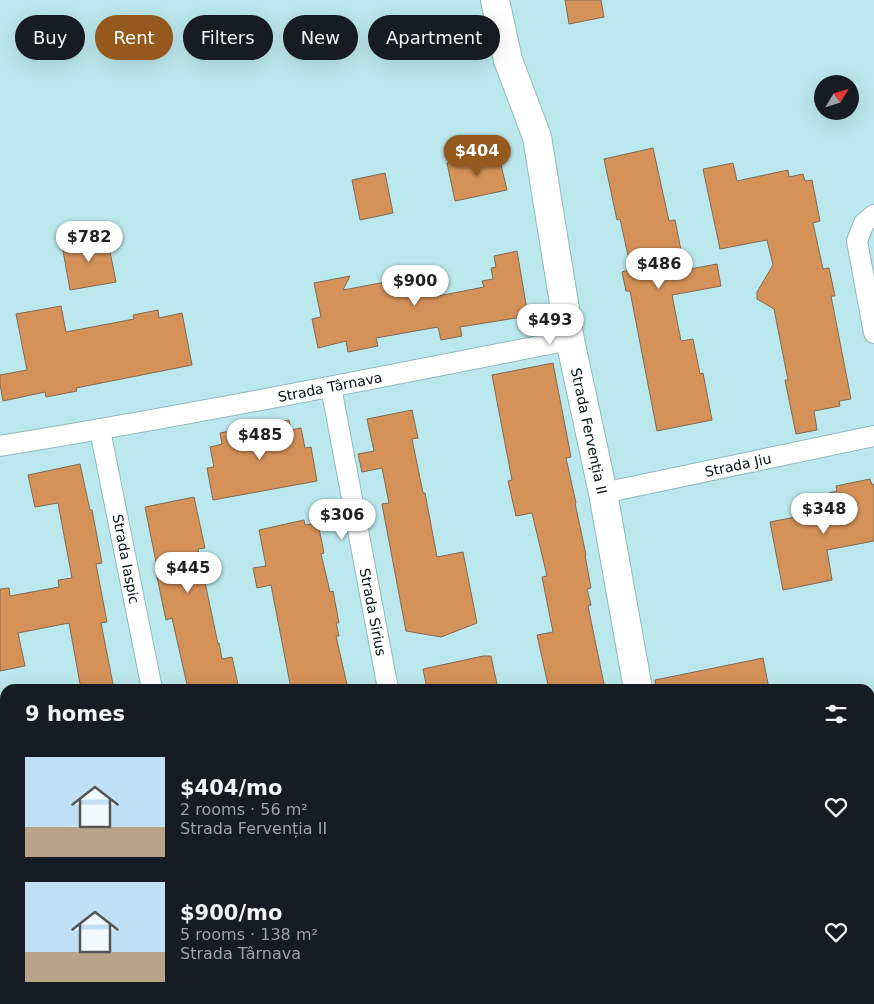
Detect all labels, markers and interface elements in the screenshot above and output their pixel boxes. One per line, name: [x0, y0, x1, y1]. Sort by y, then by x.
chip: Buy: [15, 15, 85, 60]
chip: Rent: [95, 15, 173, 60]
chip: Filters: [183, 15, 273, 60]
chip: New: [283, 15, 358, 60]
chip: Apartment: [368, 15, 500, 60]
north arrow: [814, 75, 859, 120]
map controls: [814, 75, 859, 120]
pin: $404: [447, 134, 507, 177]
text: $404: [455, 141, 499, 160]
pin: $782: [59, 220, 119, 263]
text: $782: [67, 227, 111, 246]
pin: $486: [629, 248, 689, 290]
text: $486: [637, 254, 681, 273]
pin: $900: [385, 264, 445, 307]
text: $900: [393, 271, 437, 290]
pin: $493: [520, 304, 580, 346]
text: $493: [528, 310, 572, 329]
street label: Strada Fervenția II: [567, 366, 610, 496]
street label: Strada Târnava: [276, 369, 384, 405]
pin: $485: [230, 418, 290, 461]
text: $485: [238, 425, 282, 444]
street label: Strada Jiu: [703, 450, 773, 480]
pin: $348: [794, 492, 854, 535]
pin: $306: [312, 498, 372, 541]
text: $348: [802, 499, 846, 518]
text: $306: [320, 505, 364, 524]
street label: Strada Iaspic: [109, 513, 143, 605]
pin: $445: [158, 552, 218, 594]
text: $445: [166, 558, 210, 577]
street label: Strada Sirius: [357, 567, 389, 657]
icon: filters: [822, 700, 850, 728]
text: 9 homes: [25, 702, 125, 726]
text: $404/mo: [180, 776, 282, 800]
icon: home: [65, 777, 125, 837]
icon: heart: [822, 793, 850, 821]
text: 2 rooms · 56 m²: [180, 800, 308, 819]
text: Strada Fervenția II: [180, 819, 327, 838]
text: $900/mo: [180, 901, 282, 925]
icon: home: [65, 902, 125, 962]
icon: heart: [822, 918, 850, 946]
text: 5 rooms · 138 m²: [180, 925, 318, 944]
text: Strada Târnava: [180, 944, 301, 963]

